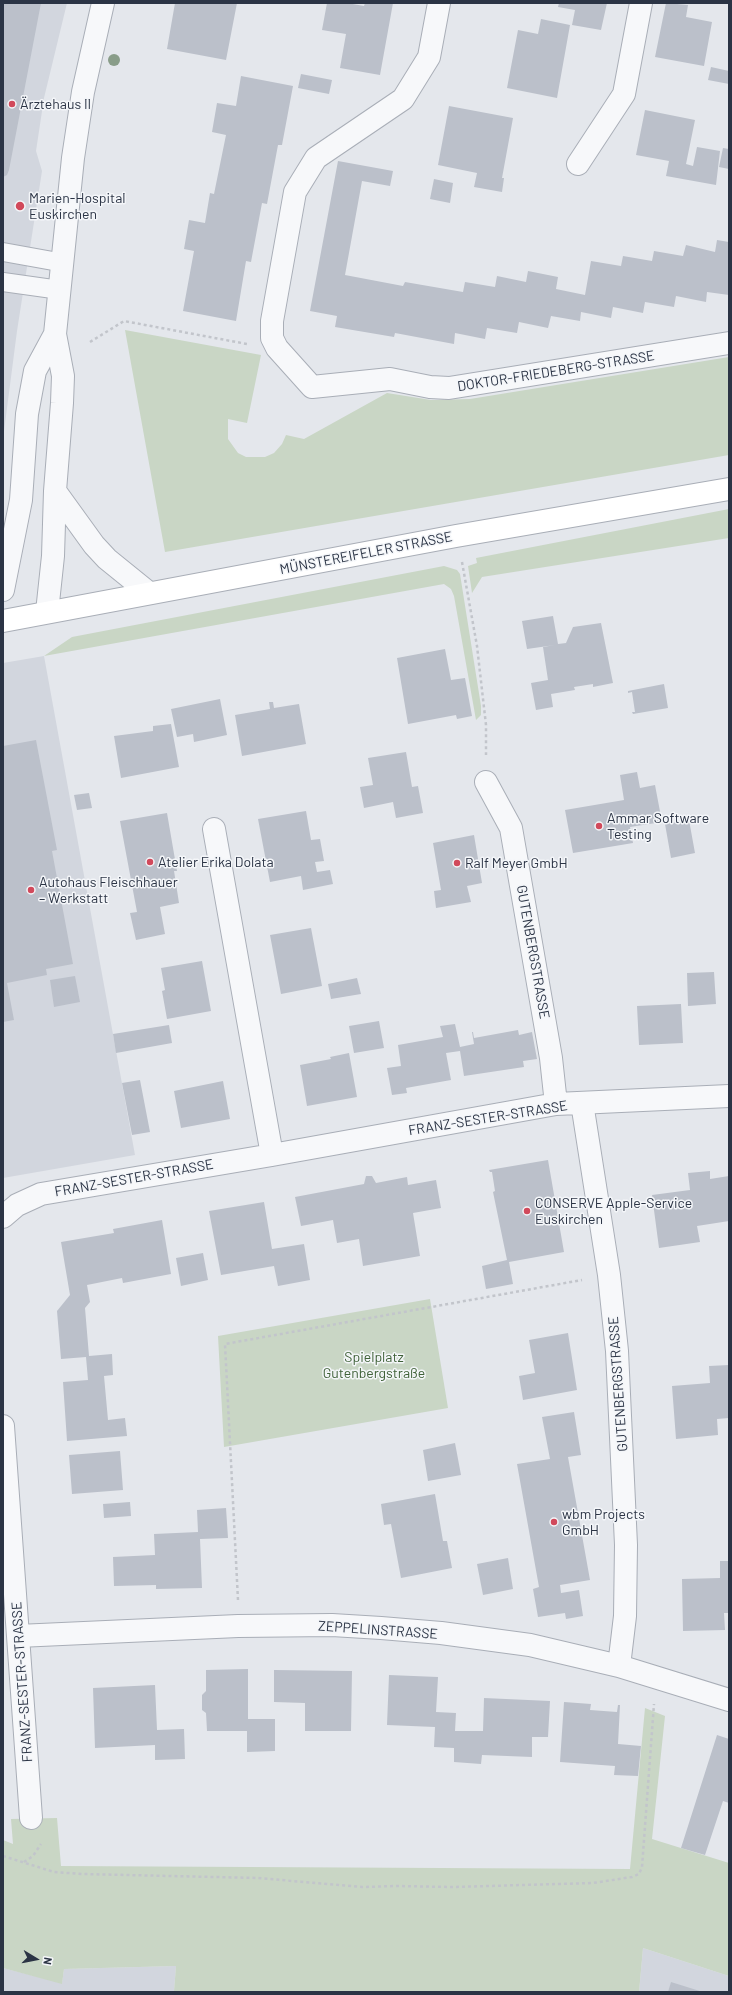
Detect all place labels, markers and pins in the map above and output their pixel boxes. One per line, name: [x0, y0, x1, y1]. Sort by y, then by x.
place label: Ärztehaus II: [20, 96, 91, 112]
marker: Ärztehaus II: [7, 99, 17, 109]
place label: Marien-Hospital Euskirchen: [29, 190, 126, 222]
marker: Marien-Hospital Euskirchen: [14, 200, 26, 212]
place label: Ammar Software Testing: [607, 810, 709, 842]
marker: Ammar Software Testing: [594, 821, 604, 831]
place label: Atelier Erika Dolata: [158, 854, 274, 870]
place label: Ralf Meyer GmbH: [465, 855, 568, 871]
marker: Atelier Erika Dolata: [145, 857, 155, 867]
marker: Ralf Meyer GmbH: [452, 858, 462, 868]
place label: Autohaus Fleischhauer – Werkstatt: [39, 874, 178, 906]
marker: Autohaus Fleischhauer – Werkstatt: [26, 885, 36, 895]
place label: CONSERVE Apple-Service Euskirchen: [535, 1195, 692, 1228]
marker: CONSERVE Apple-Service Euskirchen: [522, 1206, 532, 1216]
place label: wbm Projects GmbH: [562, 1506, 645, 1538]
marker: wbm Projects GmbH: [549, 1517, 559, 1527]

